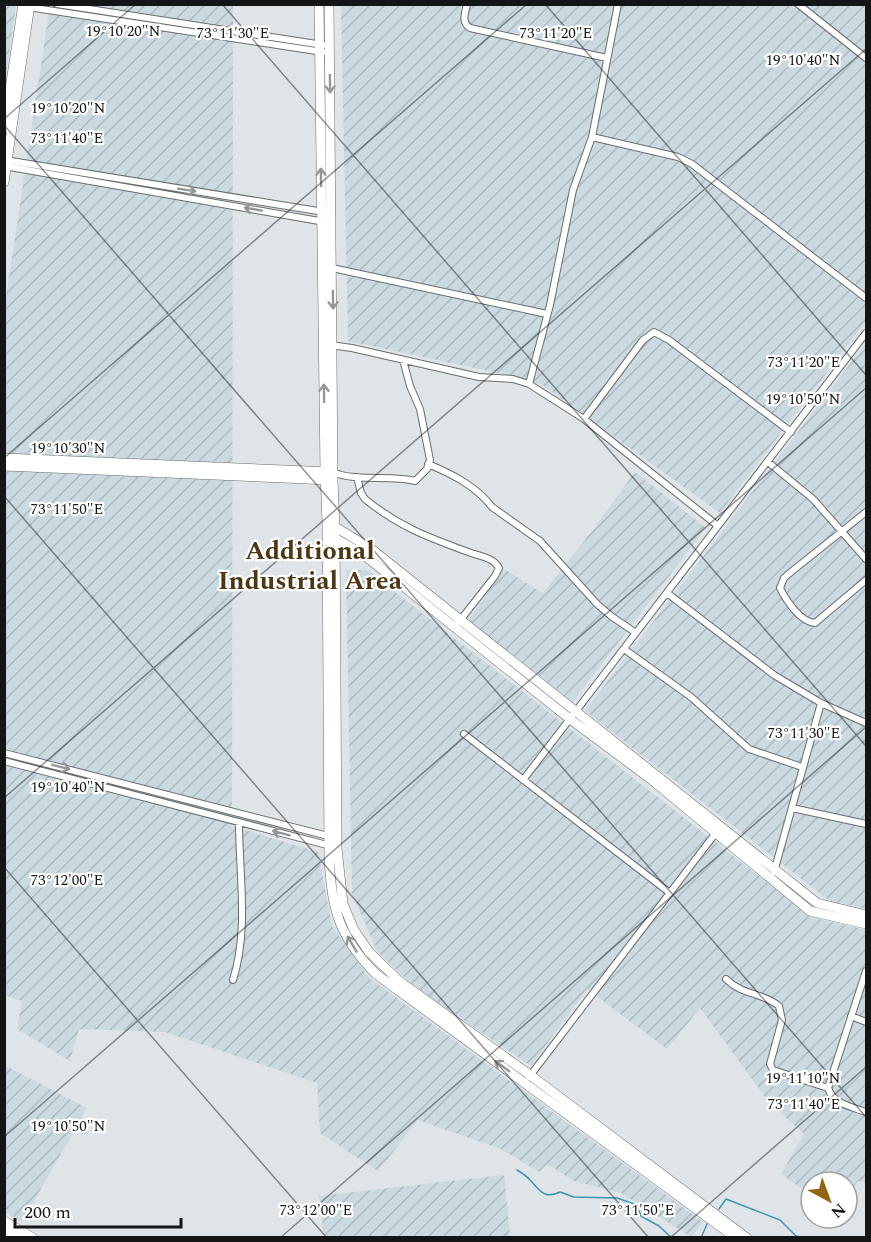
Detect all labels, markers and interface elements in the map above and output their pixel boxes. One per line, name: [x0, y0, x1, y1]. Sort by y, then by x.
text: 19°10'20"N: [86, 20, 161, 43]
text: 73°11'30"E: [197, 22, 269, 45]
text: 73°11'20"E: [520, 22, 592, 45]
text: 19°10'40"N: [766, 49, 841, 72]
one-way arrow: [324, 73, 336, 93]
text: 19°10'20"N: [31, 97, 106, 120]
text: 73°11'40"E: [31, 127, 103, 150]
one-way arrow: [315, 167, 326, 187]
one-way arrow: [176, 184, 196, 195]
one-way arrow: [244, 203, 264, 214]
one-way arrow: [327, 289, 338, 309]
text: 73°11'20"E: [768, 351, 840, 374]
one-way arrow: [318, 383, 329, 403]
text: 19°10'50"N: [766, 388, 841, 411]
text: 19°10'30"N: [31, 437, 106, 460]
text: 73°11'50"E: [31, 498, 103, 521]
district label: Additional Industrial Area: [218, 531, 403, 601]
text: 73°11'30"E: [768, 722, 840, 745]
one-way arrow: [51, 762, 70, 774]
text: 19°10'40"N: [31, 776, 106, 799]
one-way arrow: [272, 827, 291, 839]
text: 73°12'00"E: [31, 869, 103, 892]
one-way arrow: [345, 936, 357, 953]
one-way arrow: [495, 1060, 511, 1072]
text: 19°11'10"N: [766, 1067, 841, 1090]
text: 73°11'40"E: [768, 1093, 840, 1116]
text: 19°10'50"N: [31, 1115, 106, 1138]
north arrow: [799, 1170, 859, 1230]
scale bar: [15, 1191, 182, 1229]
text: N: [825, 1197, 851, 1224]
text: 200 m: [24, 1199, 71, 1226]
text: 73°12'00"E: [280, 1199, 352, 1222]
text: 73°11'50"E: [602, 1199, 674, 1222]

